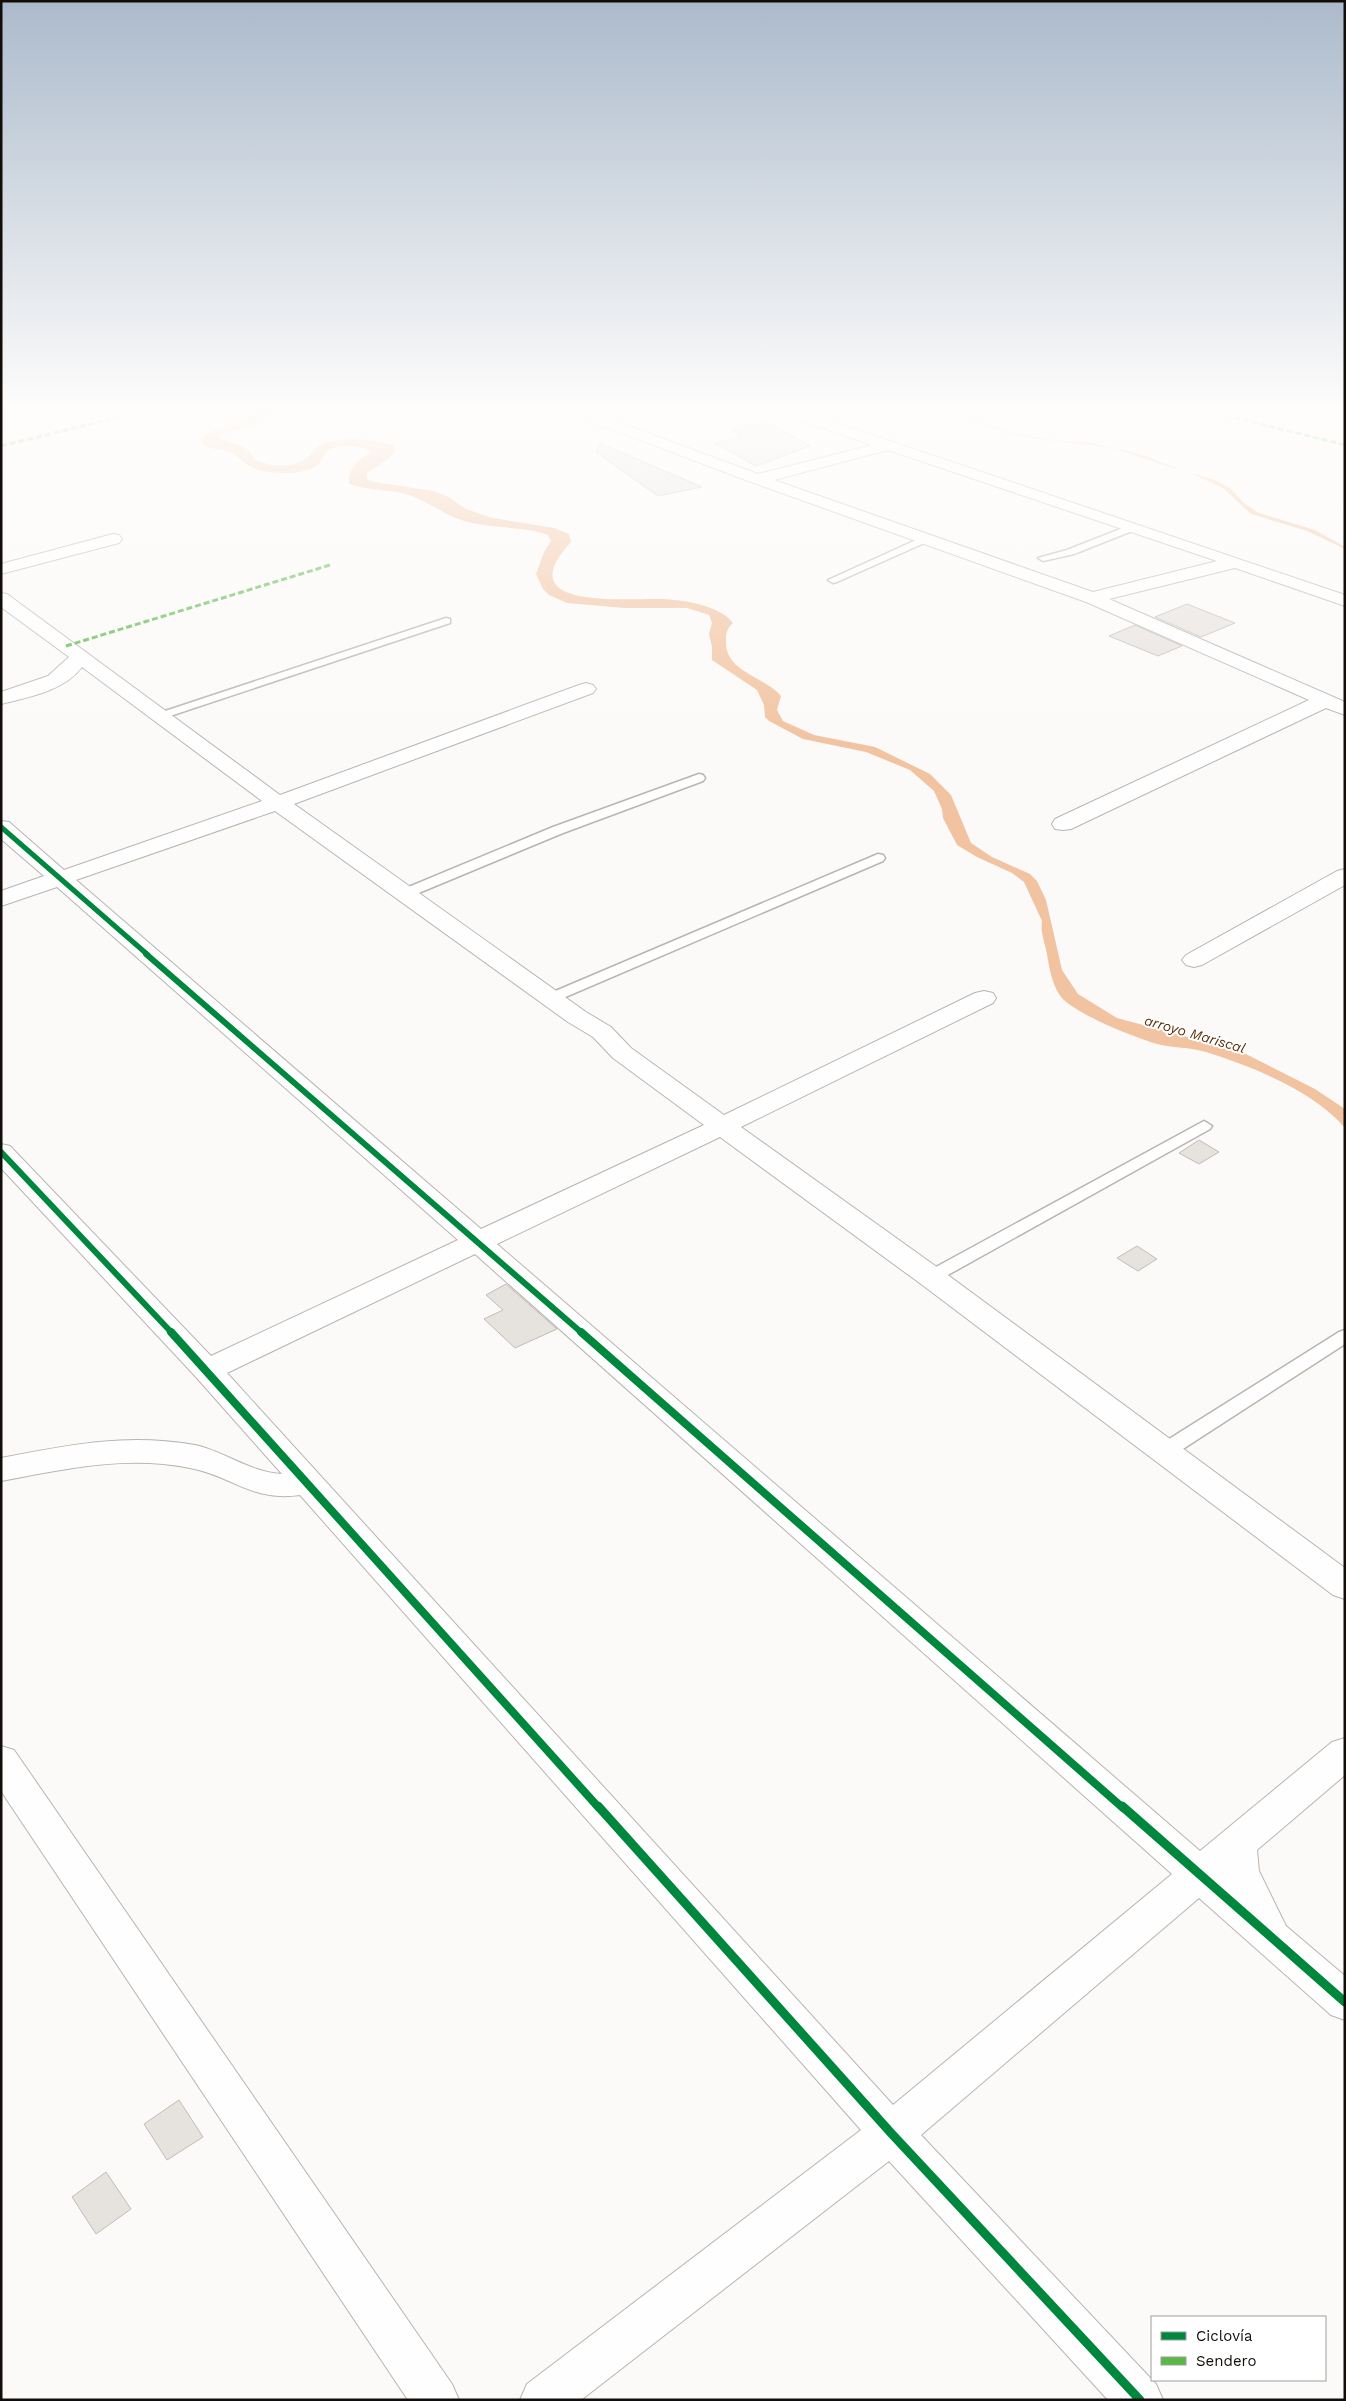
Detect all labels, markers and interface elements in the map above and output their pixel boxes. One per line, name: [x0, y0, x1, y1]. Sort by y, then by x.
water label: arroyo Mariscal: [1143, 1012, 1247, 1056]
legend: [1151, 2316, 1326, 2381]
text: Ciclovía: [1196, 2327, 1253, 2345]
text: Sendero: [1196, 2352, 1257, 2370]

